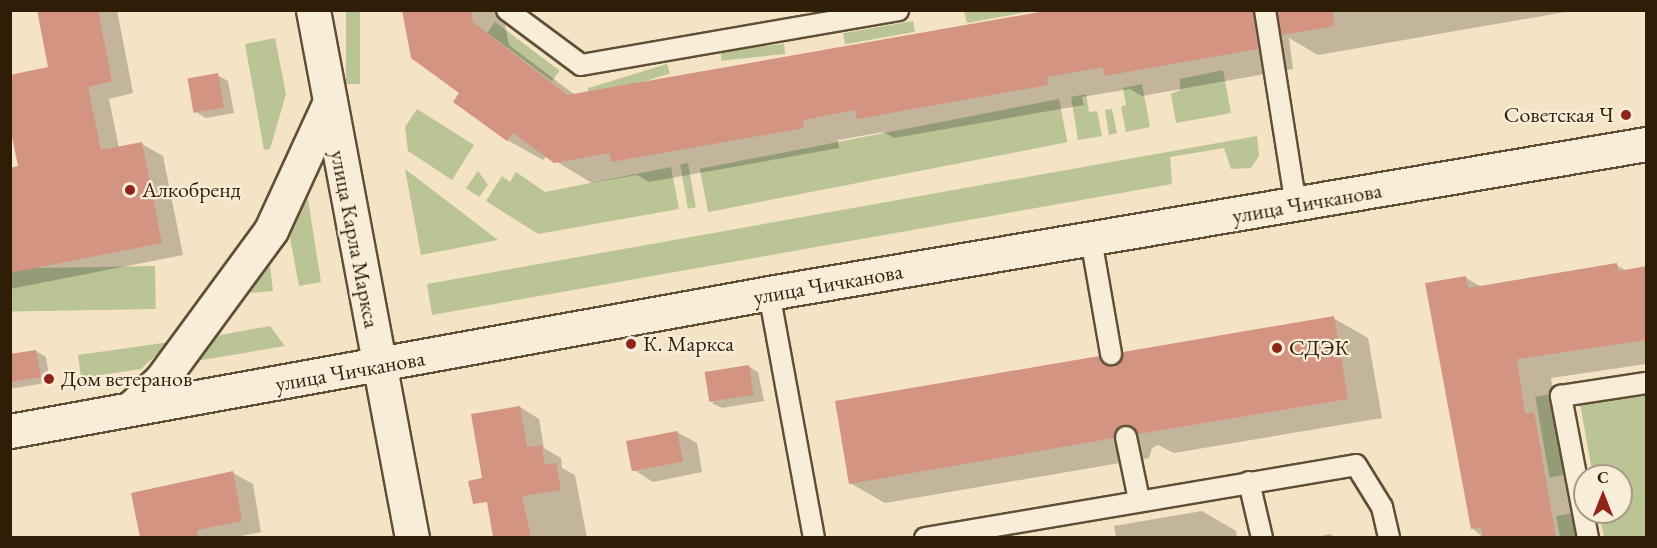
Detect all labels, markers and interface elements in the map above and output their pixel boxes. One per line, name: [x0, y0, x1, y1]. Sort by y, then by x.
place label: Советская Ч: [1504, 102, 1614, 128]
marker: Советская Ч: [1619, 108, 1633, 122]
street label: улица Карла Маркса: [325, 148, 385, 330]
place label: Алкобренд: [142, 177, 241, 203]
street label: улица Чичканова: [1230, 177, 1384, 229]
marker: Алкобренд: [123, 183, 137, 197]
street label: улица Чичканова: [751, 258, 905, 310]
place label: К. Маркса: [643, 331, 734, 357]
place label: СДЭК: [1289, 335, 1349, 361]
marker: К. Маркса: [624, 337, 638, 351]
marker: СДЭК: [1270, 341, 1284, 355]
street label: улица Чичканова: [273, 345, 427, 397]
place label: Дом ветеранов: [61, 366, 192, 392]
marker: Дом ветеранов: [42, 372, 56, 386]
north arrow: [1573, 464, 1633, 524]
text: С: [1597, 467, 1609, 488]

